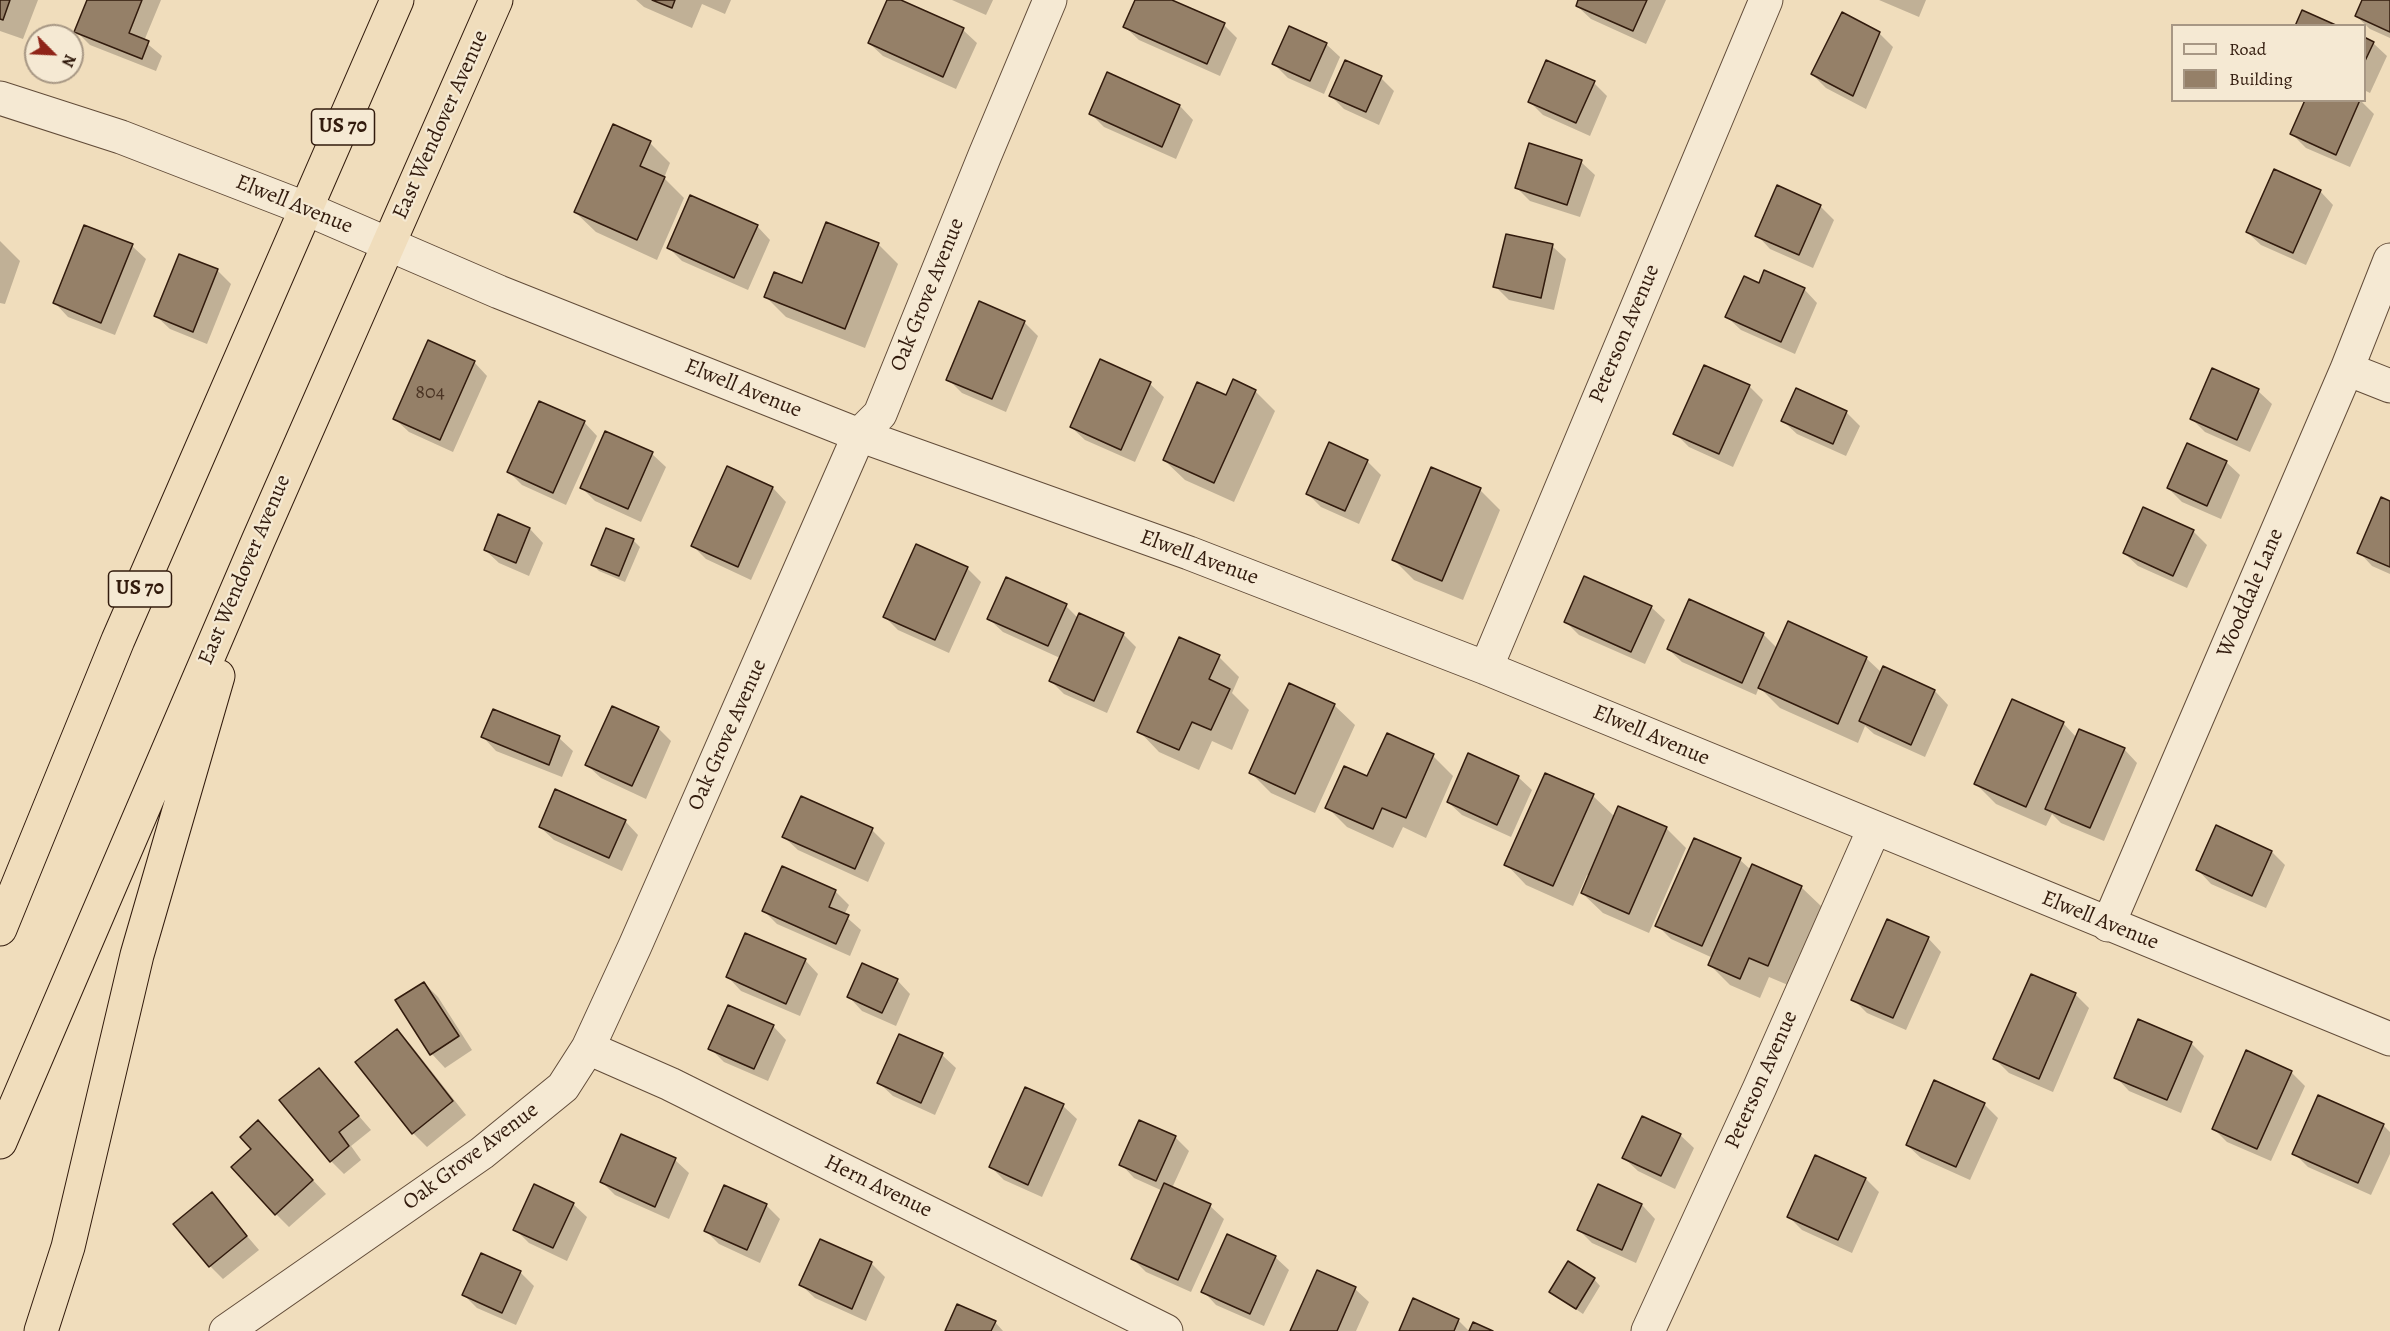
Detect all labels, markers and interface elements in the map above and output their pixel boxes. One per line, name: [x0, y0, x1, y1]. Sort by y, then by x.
north arrow: [24, 24, 84, 84]
legend: [2171, 24, 2366, 102]
street label: East Wendover Avenue: [387, 26, 495, 224]
text: Road: [2229, 37, 2266, 61]
text: N: [56, 51, 81, 70]
text: Building: [2229, 67, 2293, 91]
road number: US 70: [312, 109, 374, 145]
street label: Elwell Avenue: [232, 170, 356, 240]
street label: Oak Grove Avenue: [885, 215, 971, 375]
street label: Peterson Avenue: [1584, 261, 1666, 407]
street label: Elwell Avenue: [681, 354, 805, 424]
house number: 804: [415, 381, 445, 405]
street label: East Wendover Avenue: [193, 471, 297, 669]
street label: Elwell Avenue: [1136, 524, 1262, 592]
street label: Wooddale Lane: [2212, 525, 2290, 661]
road number: US 70: [108, 571, 172, 607]
street label: Oak Grove Avenue: [683, 655, 773, 815]
street label: Elwell Avenue: [1589, 700, 1713, 772]
street label: Elwell Avenue: [2038, 886, 2162, 956]
street label: Peterson Avenue: [1720, 1007, 1804, 1153]
street label: Oak Grove Avenue: [398, 1097, 544, 1217]
street label: Hern Avenue: [820, 1150, 936, 1224]

